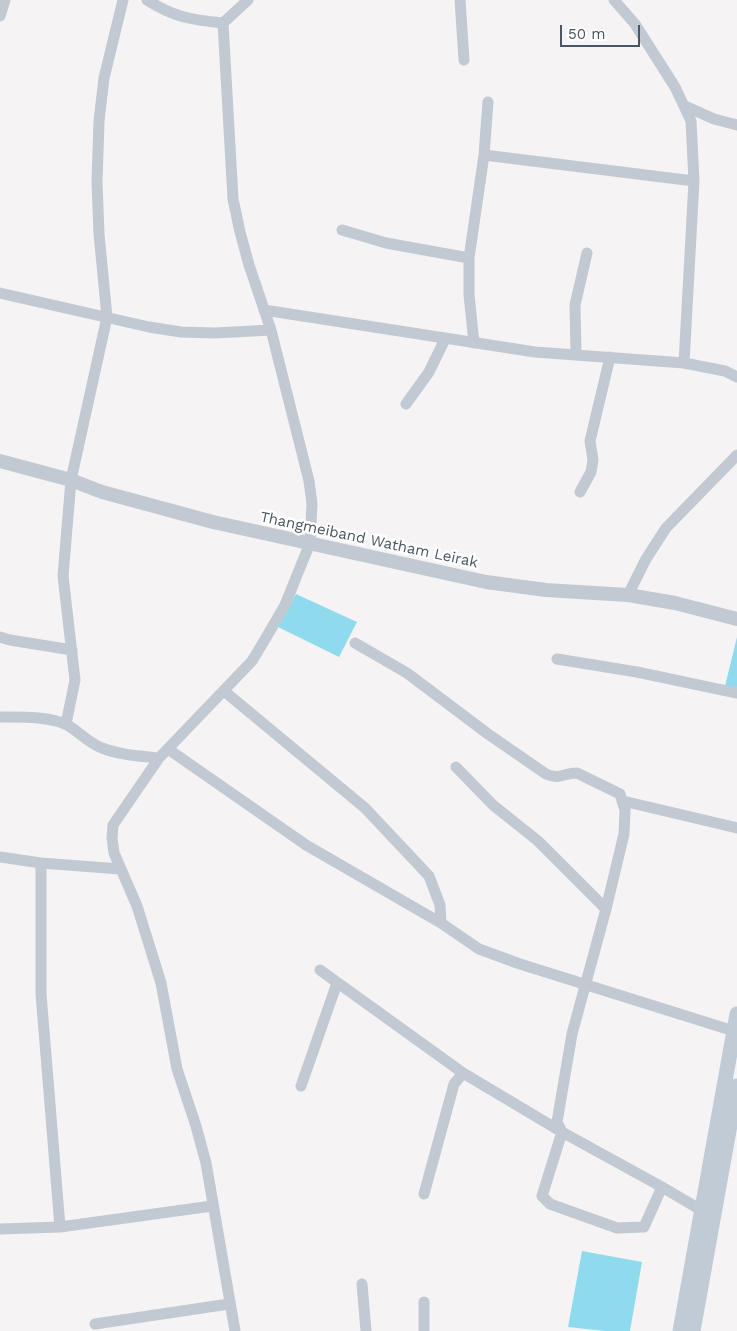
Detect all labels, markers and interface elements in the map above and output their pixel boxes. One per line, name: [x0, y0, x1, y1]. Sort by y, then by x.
scale bar: [562, 15, 642, 47]
text: 50 m: [568, 25, 605, 43]
street label: Thangmeiband Watham Leirak: [258, 508, 480, 572]

